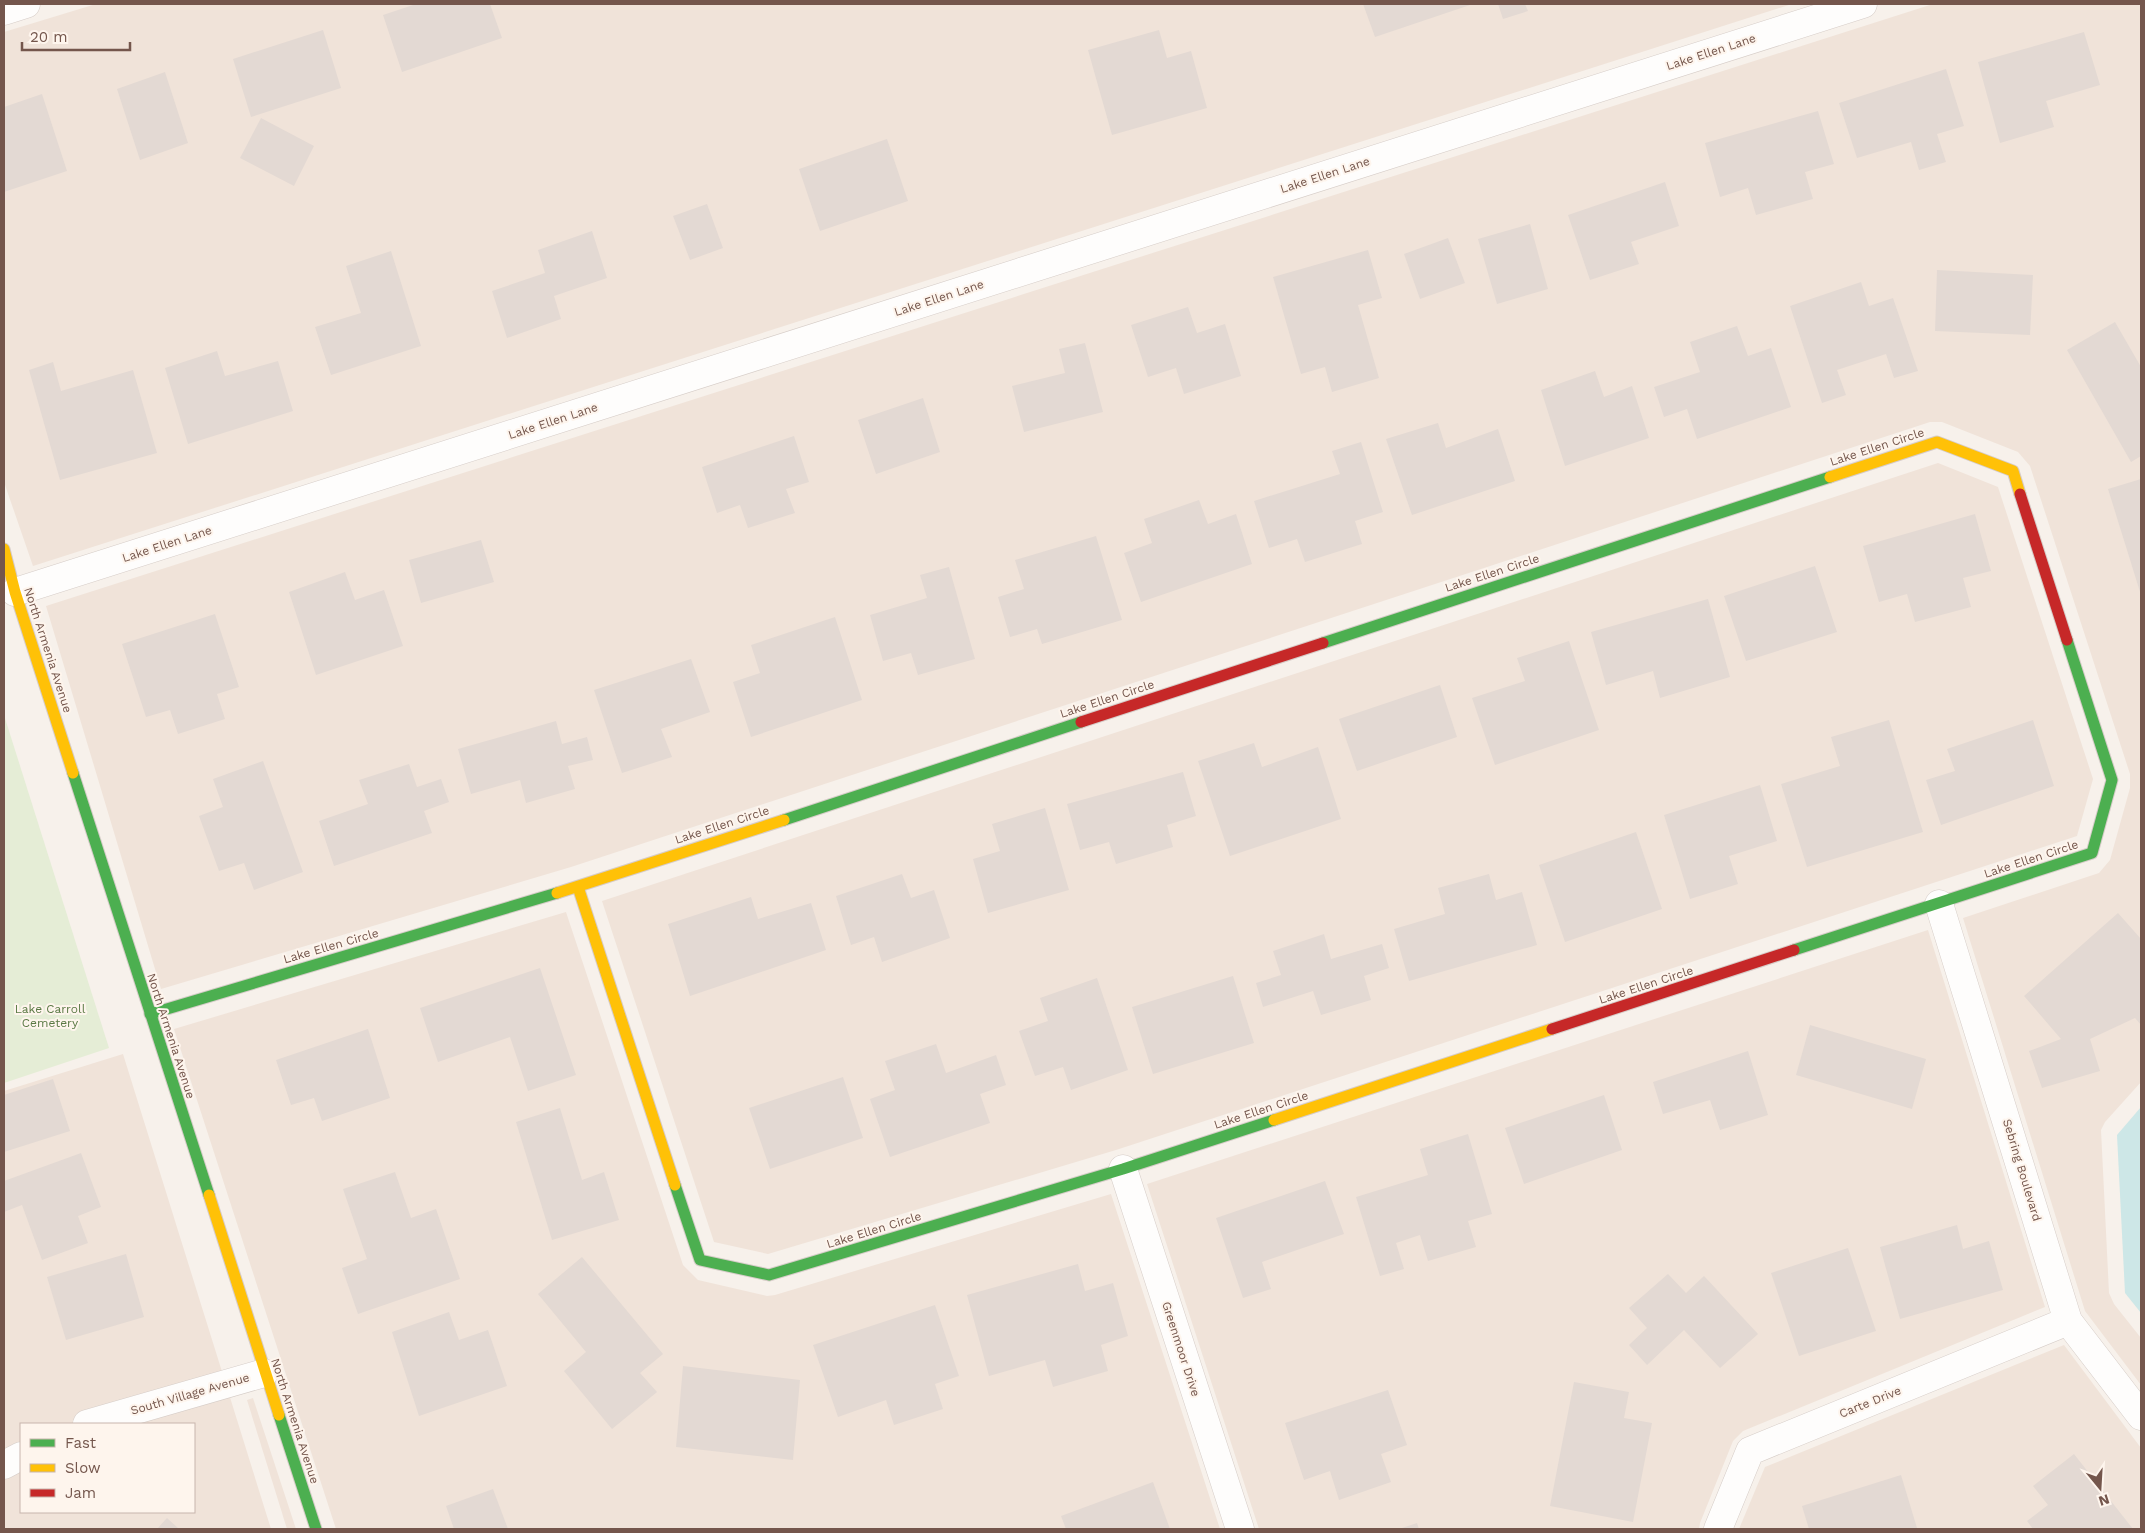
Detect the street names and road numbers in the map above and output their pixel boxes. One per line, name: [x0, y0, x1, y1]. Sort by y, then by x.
street label: Lake Ellen Lane: [1664, 31, 1758, 73]
street label: Lake Ellen Lane: [1278, 154, 1372, 196]
street label: Lake Ellen Lane: [892, 277, 986, 319]
street label: Lake Ellen Lane: [506, 400, 600, 442]
street label: Lake Ellen Circle: [1828, 425, 1926, 469]
street label: Lake Ellen Lane: [120, 523, 214, 565]
street label: Lake Ellen Circle: [1443, 551, 1541, 595]
street label: North Armenia Avenue: [21, 586, 75, 714]
street label: Lake Ellen Circle: [1058, 677, 1156, 721]
street label: Lake Ellen Circle: [673, 803, 771, 847]
street label: Lake Ellen Circle: [1982, 837, 2080, 881]
street label: Lake Ellen Circle: [282, 926, 380, 966]
street label: Lake Ellen Circle: [1597, 963, 1695, 1007]
street label: North Armenia Avenue: [144, 972, 198, 1100]
street label: Lake Ellen Circle: [1212, 1088, 1310, 1132]
street label: Sebring Boulevard: [2000, 1117, 2044, 1223]
street label: Lake Ellen Circle: [825, 1209, 923, 1251]
street label: Greenmoor Drive: [1159, 1300, 1203, 1398]
street label: North Armenia Avenue: [268, 1357, 322, 1485]
street label: South Village Avenue: [129, 1370, 251, 1418]
street label: Carte Drive: [1837, 1383, 1903, 1421]

